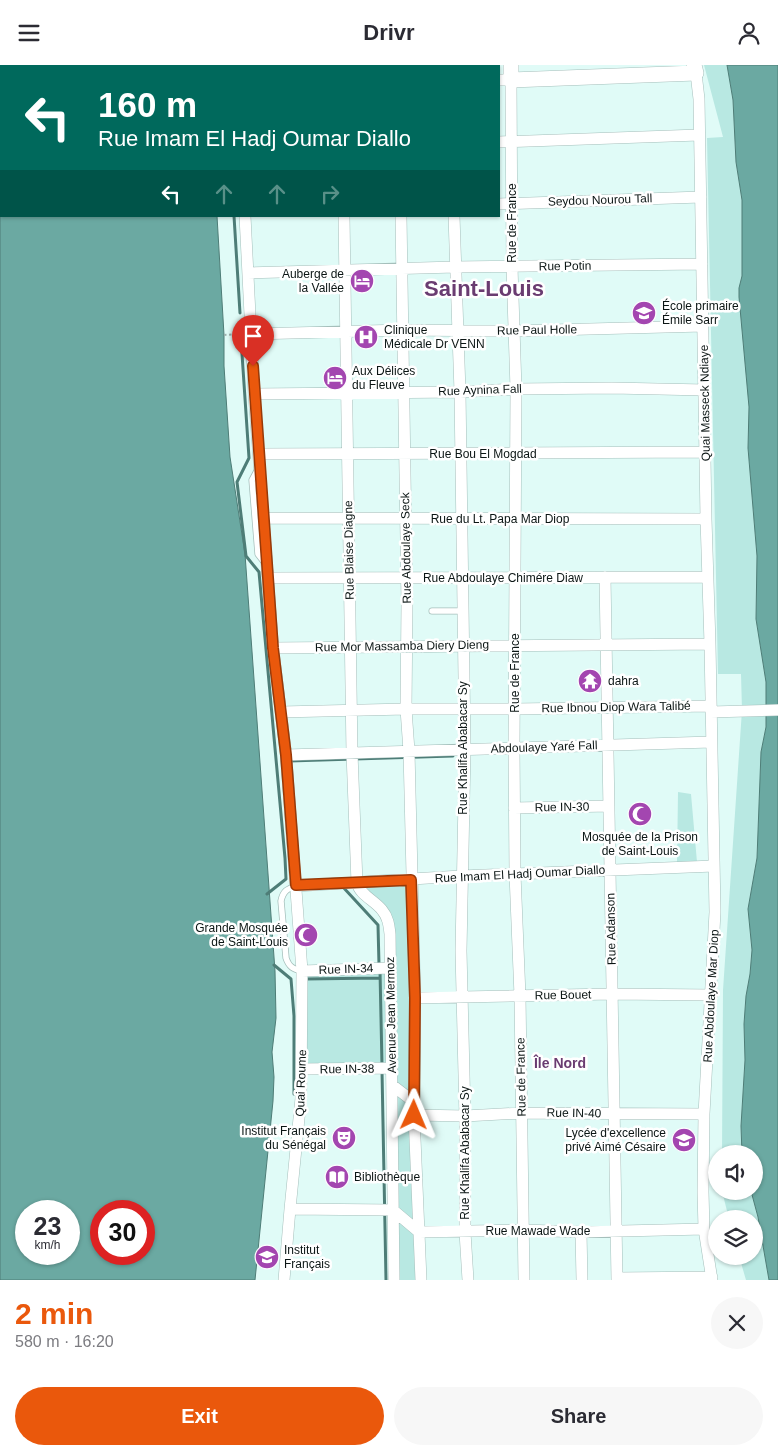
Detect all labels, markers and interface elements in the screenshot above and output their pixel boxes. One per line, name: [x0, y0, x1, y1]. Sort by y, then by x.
icon: menu: [15, 19, 43, 47]
icon: person: [735, 19, 763, 47]
text: Drivr: [363, 20, 415, 45]
icon: left: [15, 85, 80, 150]
text: 160 m: [98, 85, 197, 124]
text: Rue Imam El Hadj Oumar Diallo: [98, 126, 411, 151]
icon: left: [157, 180, 185, 208]
icon: ahead: [210, 180, 238, 208]
icon: ahead: [263, 180, 291, 208]
icon: right: [316, 180, 344, 208]
street label: Rue de France: [505, 183, 519, 263]
street label: Seydou Nourou Tall: [548, 191, 652, 209]
street label: Rue Potin: [539, 259, 591, 273]
place label: Auberge de la Vallée: [282, 267, 344, 295]
hotel icon: Auberge de la Vallée: [349, 268, 375, 294]
district label: Saint-Louis: [424, 276, 544, 301]
place label: École primaire Émile Sarr: [662, 298, 739, 327]
school or university icon: École primaire Émile Sarr: [631, 300, 657, 326]
pin: [232, 315, 274, 366]
icon: arrive: [239, 322, 267, 350]
street label: Rue Paul Holle: [497, 322, 577, 338]
place label: Clinique Médicale Dr VENN: [384, 323, 485, 351]
hospital icon: Clinique Médicale Dr VENN: [353, 324, 379, 350]
street label: Quai Masseck Ndiaye: [697, 344, 713, 461]
place label: Aux Délices du Fleuve: [352, 364, 415, 392]
hotel icon: Aux Délices du Fleuve: [322, 365, 348, 391]
street label: Rue Aynina Fall: [438, 382, 522, 398]
street label: Rue Bou El Mogdad: [429, 447, 537, 461]
street label: Rue Abdoulaye Seck: [398, 491, 414, 604]
street label: Rue Blaise Diagne: [341, 500, 357, 600]
street label: Rue du Lt. Papa Mar Diop: [431, 512, 570, 526]
street label: Rue Abdoulaye Chimére Diaw: [423, 571, 583, 585]
street label: Rue de France: [508, 633, 522, 713]
street label: Rue Mor Massamba Diery Dieng: [315, 637, 489, 655]
temple icon: dahra: [577, 668, 603, 694]
place label: dahra: [608, 674, 639, 688]
street label: Rue Khalifa Ababacar Sy: [456, 681, 470, 815]
street label: Rue Ibnou Diop Wara Talibé: [541, 699, 691, 715]
street label: Abdoulaye Yaré Fall: [490, 738, 598, 756]
street label: Rue IN-30: [535, 800, 590, 814]
mosque icon: Mosquée de la Prison de Saint-Louis: [627, 801, 653, 827]
place label: Mosquée de la Prison de Saint-Louis: [582, 830, 698, 858]
street label: Rue Imam El Hadj Oumar Diallo: [434, 863, 606, 885]
street label: Rue Adanson: [603, 893, 619, 965]
place label: Grande Mosquée de Saint-Louis: [195, 921, 288, 949]
mosque icon: Grande Mosquée de Saint-Louis: [293, 922, 319, 948]
street label: Rue Abdoulaye Mar Diop: [701, 929, 721, 1063]
street label: Avenue Jean Mermoz: [383, 957, 399, 1073]
street label: Rue IN-34: [318, 961, 374, 977]
street label: Rue Bouet: [535, 987, 592, 1002]
street label: Rue de France: [513, 1037, 529, 1117]
street label: Quai Roume: [293, 1049, 309, 1117]
district label: Île Nord: [533, 1054, 586, 1071]
street label: Rue IN-38: [320, 1062, 375, 1076]
street label: Rue Khalifa Ababacar Sy: [458, 1086, 472, 1220]
position arrow: [387, 1088, 439, 1140]
street label: Rue IN-40: [547, 1106, 602, 1120]
place label: Institut Français du Sénégal: [241, 1124, 326, 1152]
theatre icon: Institut Français du Sénégal: [331, 1125, 357, 1151]
place label: Lycée d'excellence privé Aimé Césaire: [565, 1126, 666, 1154]
school or university icon: Lycée d'excellence privé Aimé Césaire: [671, 1127, 697, 1153]
map controls: [708, 1145, 763, 1265]
button: sound: [708, 1145, 763, 1200]
library icon: Bibliothèque: [324, 1164, 350, 1190]
place label: Bibliothèque: [354, 1170, 420, 1184]
speed limit sign: 30: [90, 1200, 155, 1265]
button: layers: [708, 1210, 763, 1265]
text: 23: [34, 1212, 61, 1240]
street label: Rue Mawade Wade: [486, 1224, 591, 1238]
text: km/h: [34, 1238, 61, 1252]
place label: Institut Français: [284, 1243, 330, 1271]
school or university icon: Institut Français: [254, 1244, 280, 1270]
text: 2 min: [15, 1297, 93, 1330]
button: close: [711, 1297, 763, 1349]
text: 580 m · 16:20: [15, 1333, 114, 1350]
button: Exit: [15, 1387, 384, 1445]
button: Share: [394, 1387, 763, 1445]

